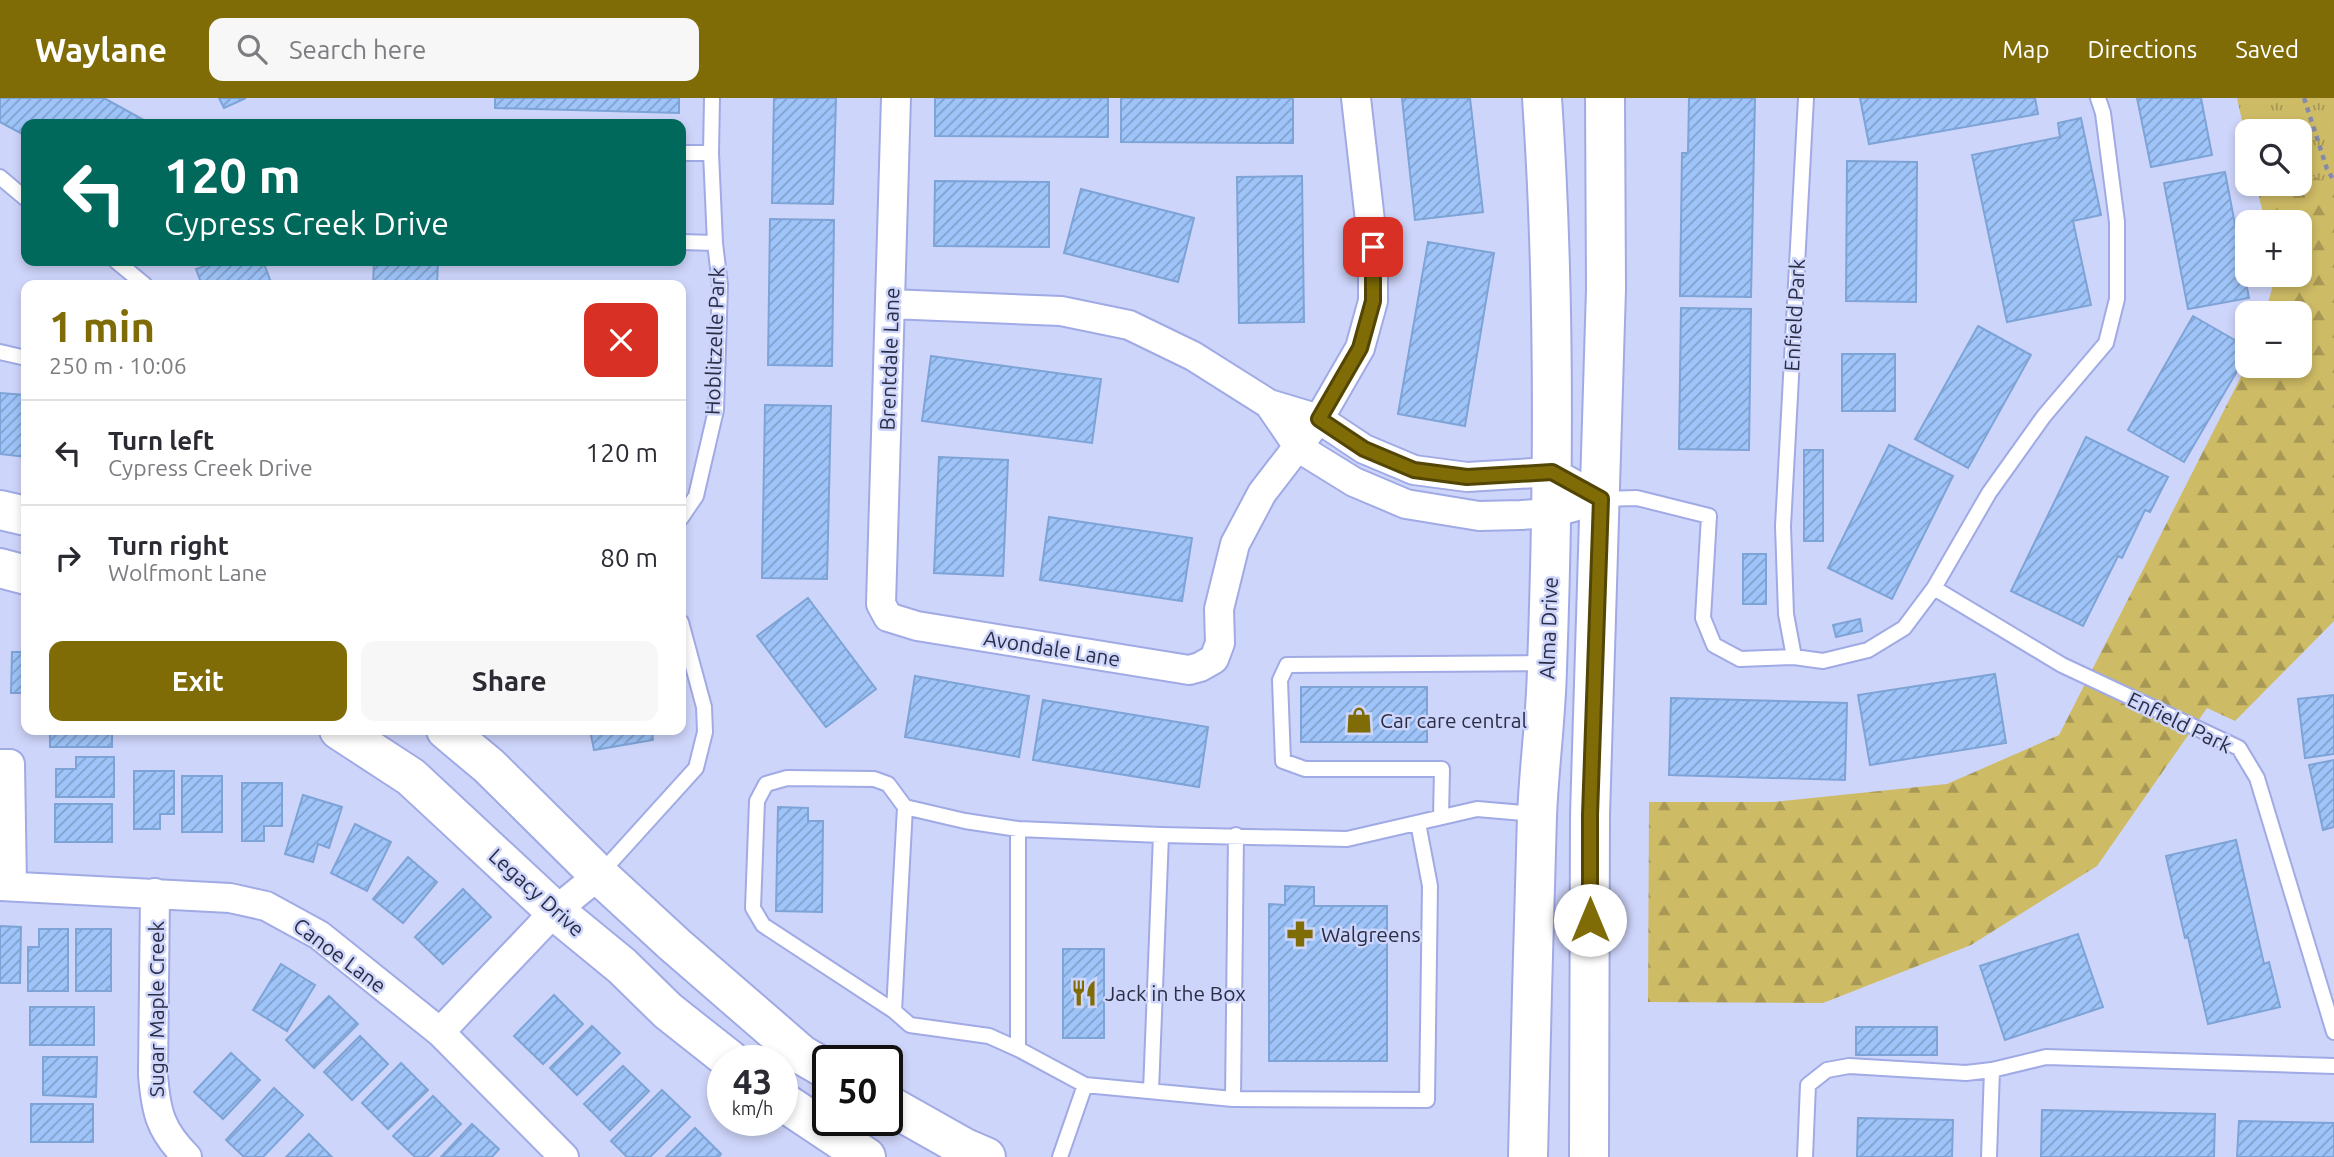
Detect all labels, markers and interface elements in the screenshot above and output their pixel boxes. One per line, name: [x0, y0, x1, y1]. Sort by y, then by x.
search box: [209, 18, 699, 81]
icon: search: [233, 30, 271, 68]
text: Waylane: [35, 31, 167, 68]
text: Search here: [289, 35, 426, 64]
text: Map: [2002, 36, 2049, 63]
text: Directions: [2087, 36, 2197, 63]
text: Saved: [2235, 36, 2299, 63]
map controls: [2235, 119, 2312, 378]
button: search: [2235, 119, 2312, 196]
icon: left: [49, 147, 140, 238]
text: 120 m: [164, 147, 301, 202]
text: Cypress Creek Drive: [164, 205, 449, 241]
button: +: [2235, 210, 2312, 287]
pin: [1343, 217, 1403, 277]
icon: arrive: [1354, 228, 1392, 266]
street label: Enfield Park: [1779, 258, 1809, 372]
street label: Hoblitzelle Park: [699, 266, 729, 416]
street label: Brentdale Lane: [875, 287, 903, 431]
button: −: [2235, 301, 2312, 378]
text: 1 min: [49, 303, 155, 350]
button: close: [584, 303, 658, 377]
text: 250 m · 10:06: [49, 353, 187, 378]
text: Turn left: [108, 426, 214, 455]
icon: left: [49, 434, 87, 472]
text: 120 m: [586, 438, 658, 467]
text: Cypress Creek Drive: [108, 455, 313, 480]
text: Turn right: [108, 531, 229, 560]
icon: right: [49, 539, 87, 577]
text: 80 m: [600, 543, 658, 572]
text: Wolfmont Lane: [108, 560, 267, 585]
street label: Alma Drive: [1534, 576, 1562, 680]
street label: Avondale Lane: [982, 625, 1122, 671]
button: Exit: [49, 641, 347, 721]
button: Share: [361, 641, 658, 721]
street label: Enfield Park: [2124, 686, 2236, 758]
shop icon: Car care central: [1344, 705, 1374, 735]
place label: Car care central: [1380, 708, 1527, 732]
street label: Legacy Drive: [484, 843, 590, 941]
position arrow: [1553, 883, 1627, 957]
street label: Canoe Lane: [289, 912, 391, 998]
pharmacy icon: Walgreens: [1285, 919, 1315, 949]
street label: Sugar Maple Creek: [144, 920, 168, 1097]
place label: Walgreens: [1321, 922, 1421, 946]
restaurant icon: Jack in the Box: [1069, 978, 1099, 1008]
place label: Jack in the Box: [1105, 981, 1246, 1005]
speed limit sign: 50: [812, 1045, 903, 1136]
text: 43: [733, 1061, 772, 1101]
text: km/h: [732, 1098, 773, 1118]

